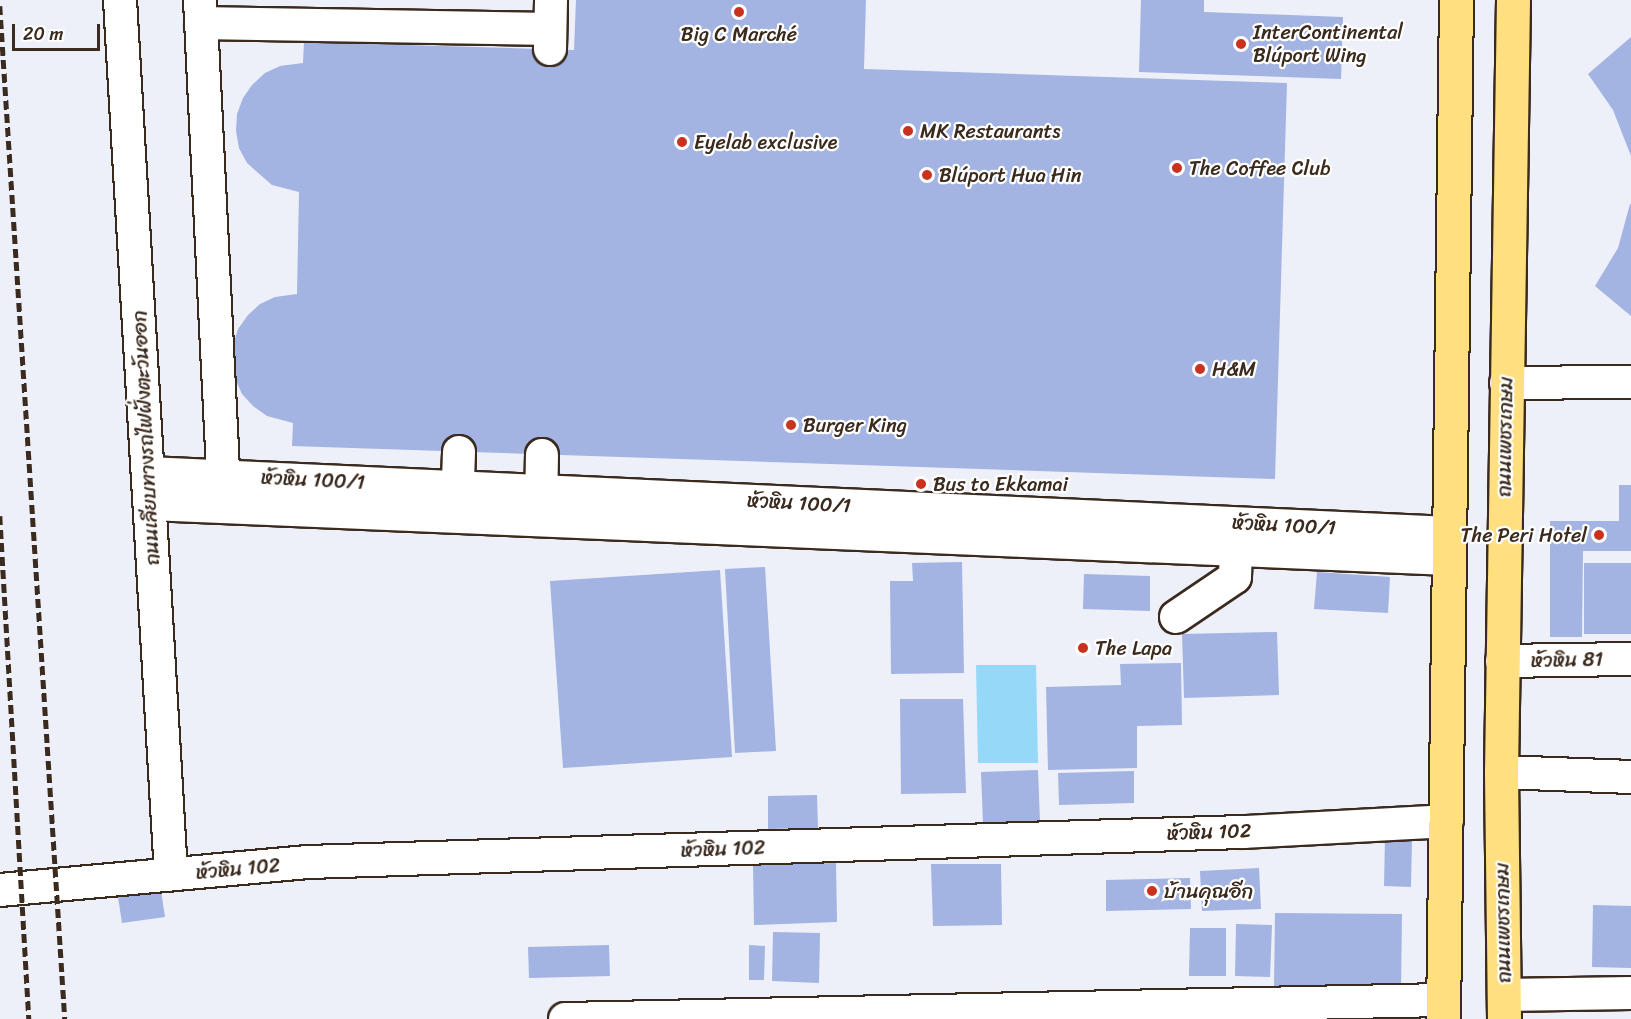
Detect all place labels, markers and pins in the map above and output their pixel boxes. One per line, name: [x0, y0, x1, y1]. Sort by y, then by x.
marker: Big C Marché: [732, 5, 746, 19]
place label: InterContinental Blúport Wing: [1253, 20, 1403, 67]
place label: Big C Marché: [681, 22, 797, 46]
marker: InterContinental Blúport Wing: [1234, 37, 1248, 51]
place label: MK Restaurants: [920, 119, 1061, 143]
marker: MK Restaurants: [901, 124, 915, 138]
place label: Eyelab exclusive: [694, 130, 839, 154]
marker: Eyelab exclusive: [675, 135, 689, 149]
place label: The Coffee Club: [1189, 156, 1331, 180]
marker: The Coffee Club: [1170, 161, 1184, 175]
place label: Blúport Hua Hin: [939, 163, 1081, 187]
marker: Blúport Hua Hin: [920, 168, 934, 182]
place label: H&M: [1212, 357, 1256, 381]
marker: H&M: [1193, 362, 1207, 376]
place label: Burger King: [803, 413, 907, 437]
marker: Burger King: [784, 418, 798, 432]
place label: Bus to Ekkamai: [933, 472, 1068, 496]
marker: Bus to Ekkamai: [914, 477, 928, 491]
place label: The Peri Hotel: [1460, 523, 1587, 547]
marker: The Peri Hotel: [1592, 528, 1606, 542]
place label: The Lapa: [1095, 636, 1172, 660]
marker: The Lapa: [1076, 641, 1090, 655]
place label: บ้านคุณอีก: [1164, 879, 1253, 903]
marker: บ้านคุณอีก: [1145, 884, 1159, 898]

